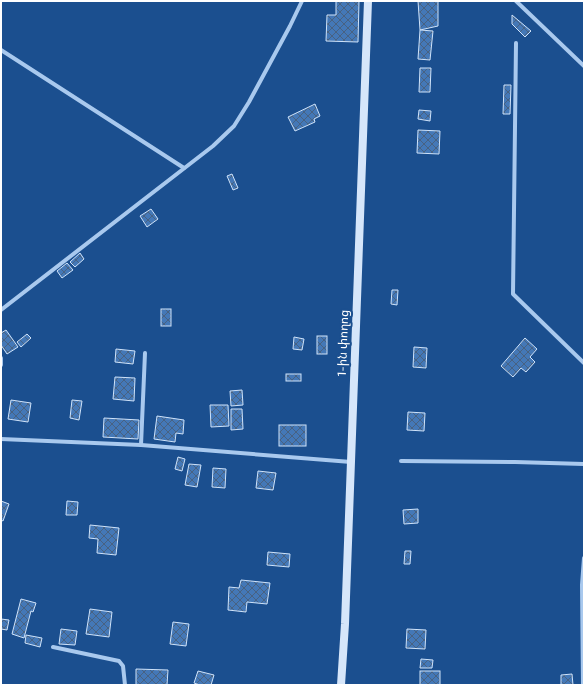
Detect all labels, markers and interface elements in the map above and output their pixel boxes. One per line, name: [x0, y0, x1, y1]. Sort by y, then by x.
street label: 1-ին փողոց: [334, 309, 351, 377]

